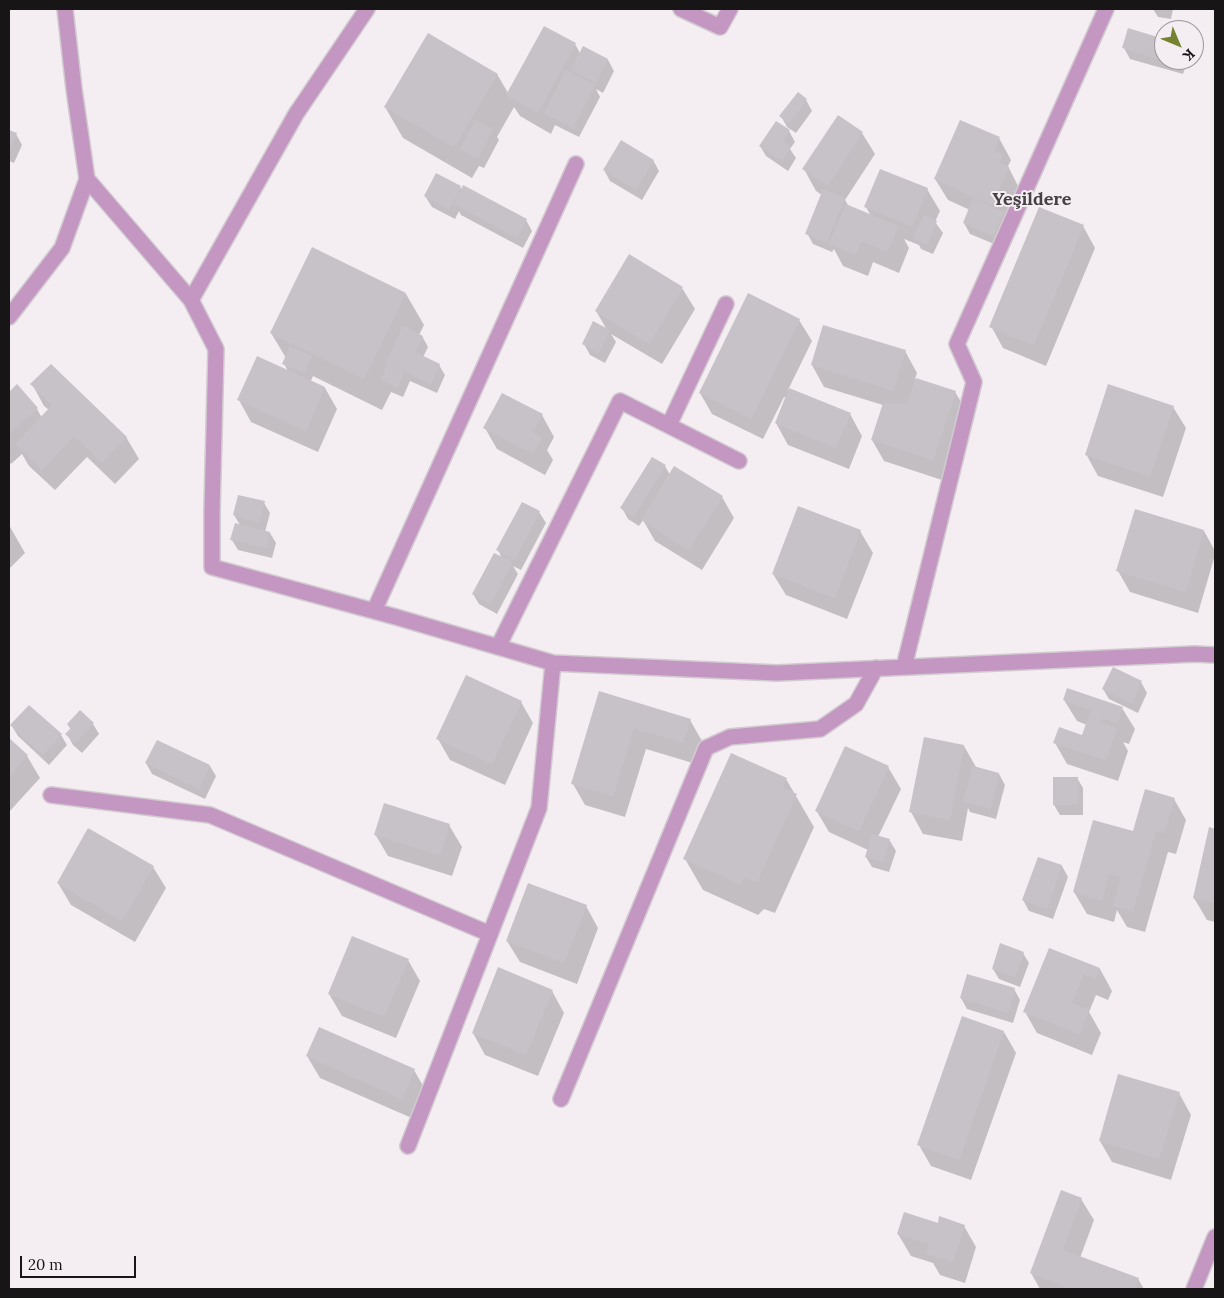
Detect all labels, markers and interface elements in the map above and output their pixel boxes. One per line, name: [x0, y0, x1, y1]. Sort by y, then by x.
north arrow: [1154, 20, 1204, 70]
text: K: [1179, 45, 1199, 65]
district label: Yeşildere: [992, 189, 1072, 211]
scale bar: [22, 1246, 139, 1278]
text: 20 m: [28, 1255, 63, 1274]

